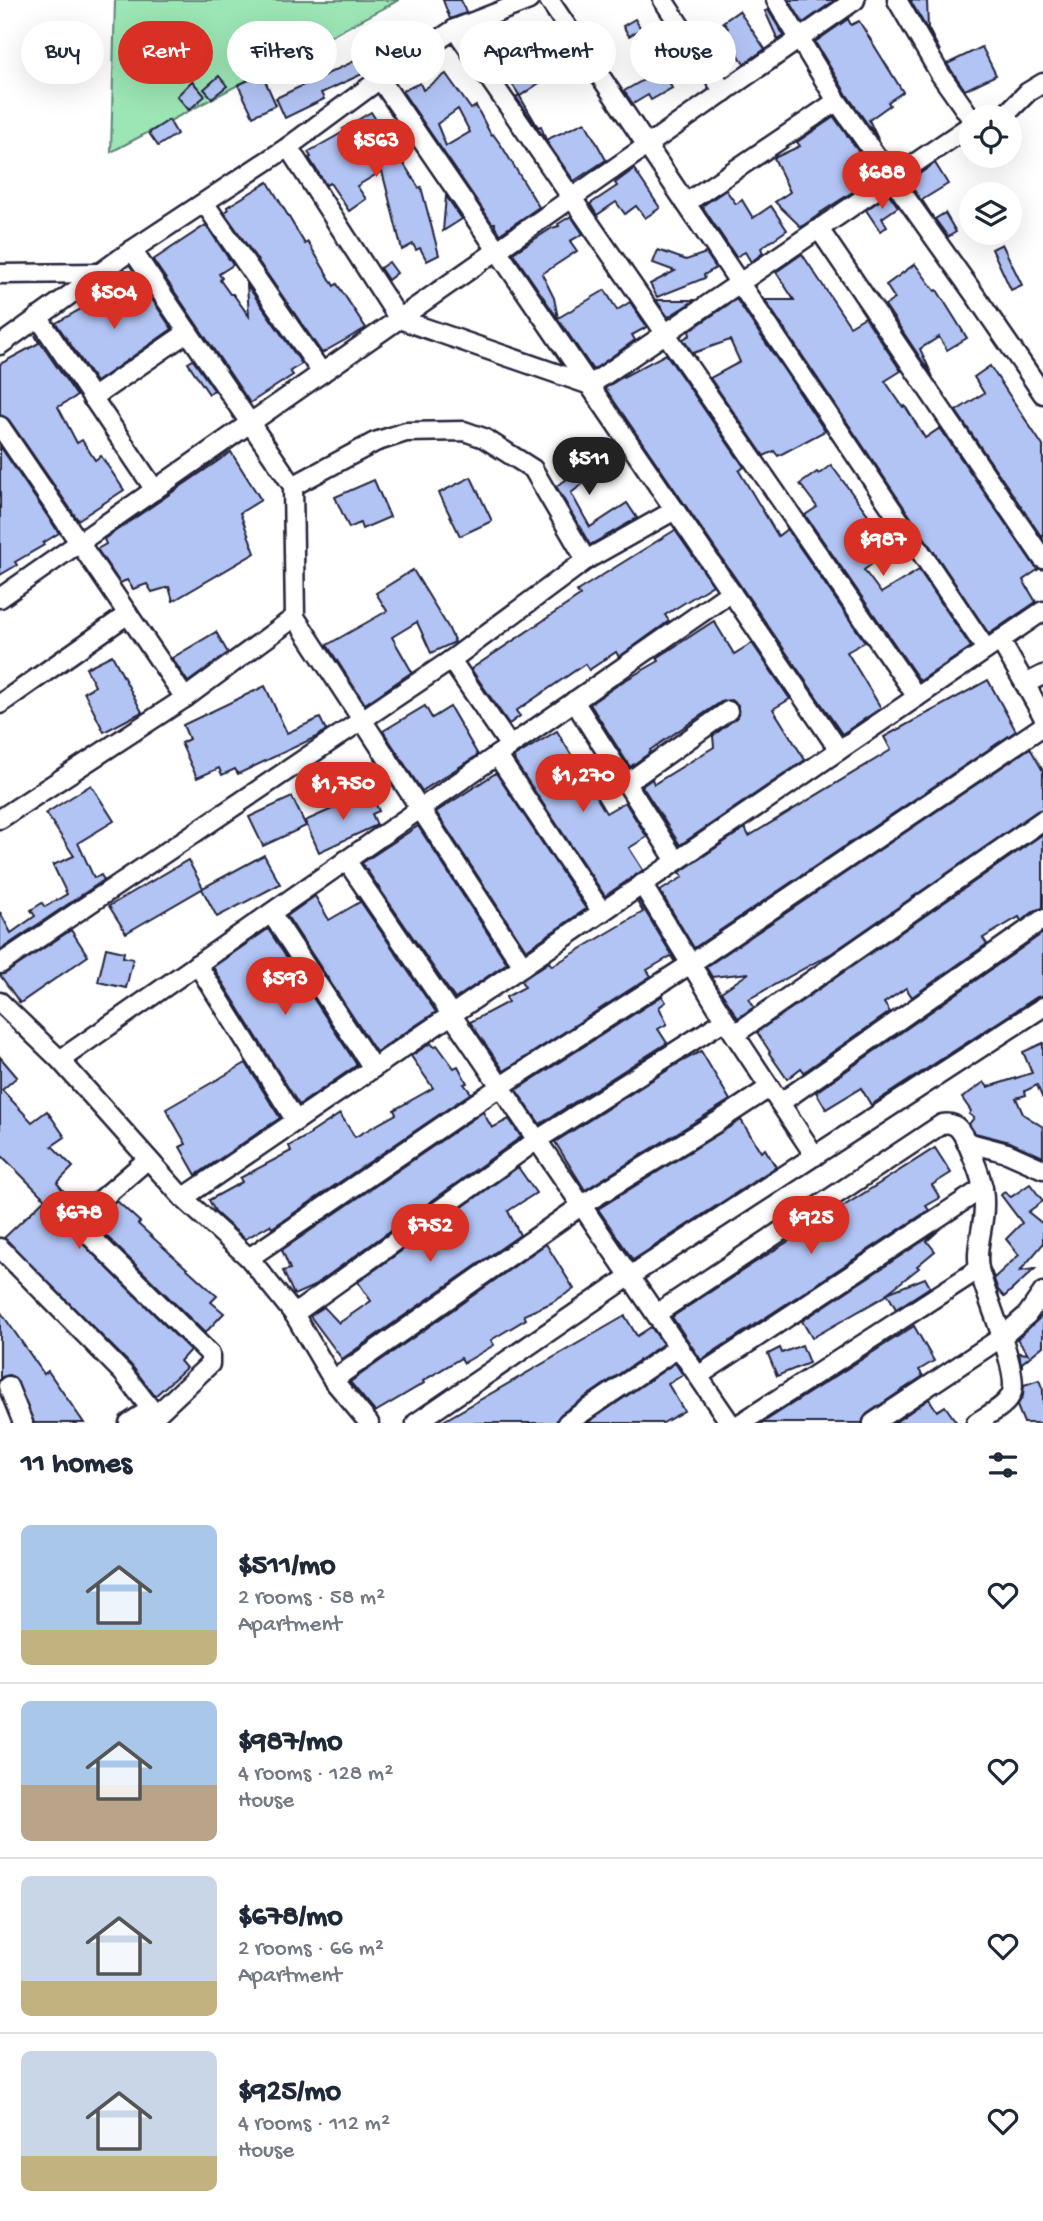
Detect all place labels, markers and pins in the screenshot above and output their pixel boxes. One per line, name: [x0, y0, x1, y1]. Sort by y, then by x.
pin: $563: [335, 120, 417, 179]
pin: $688: [841, 152, 923, 211]
pin: $504: [73, 272, 155, 331]
pin: $511: [548, 438, 630, 497]
pin: $987: [842, 518, 924, 578]
pin: $1,270: [526, 754, 640, 814]
pin: $1,750: [286, 762, 400, 822]
pin: $593: [244, 958, 326, 1017]
pin: $678: [38, 1192, 120, 1251]
pin: $925: [770, 1196, 852, 1256]
pin: $752: [389, 1204, 471, 1264]

